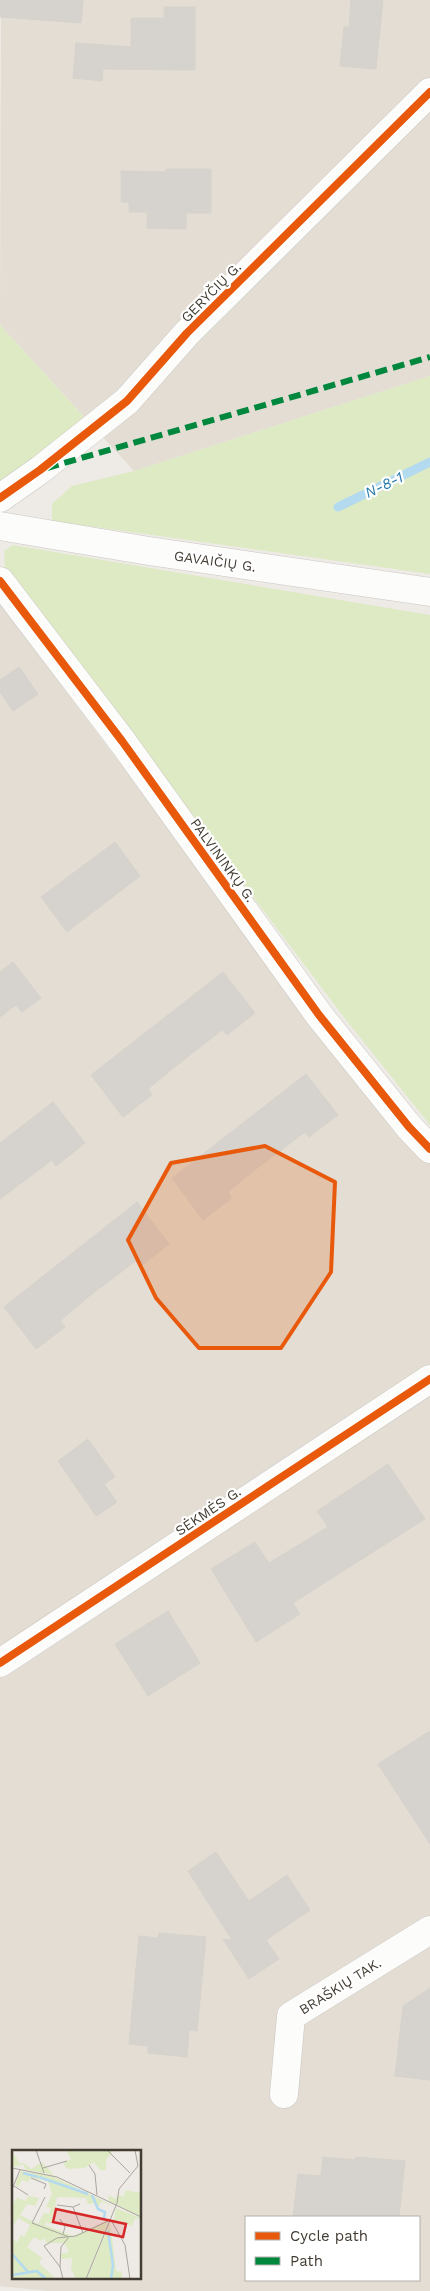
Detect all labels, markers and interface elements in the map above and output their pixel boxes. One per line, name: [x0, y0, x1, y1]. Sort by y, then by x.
street label: GERYČIŲ G.: [178, 259, 244, 325]
water label: N-8-1: [362, 468, 406, 502]
street label: GAVAIČIŲ G.: [173, 547, 257, 575]
street label: PALVININKŲ G.: [187, 815, 259, 905]
street label: SĖKMĖS G.: [172, 1483, 244, 1539]
street label: BRAŠKIŲ TAK.: [296, 1954, 384, 2018]
inset map: [12, 2150, 141, 2278]
legend: [245, 2216, 420, 2281]
text: Cycle path: [290, 2227, 368, 2245]
text: Path: [290, 2252, 323, 2270]

